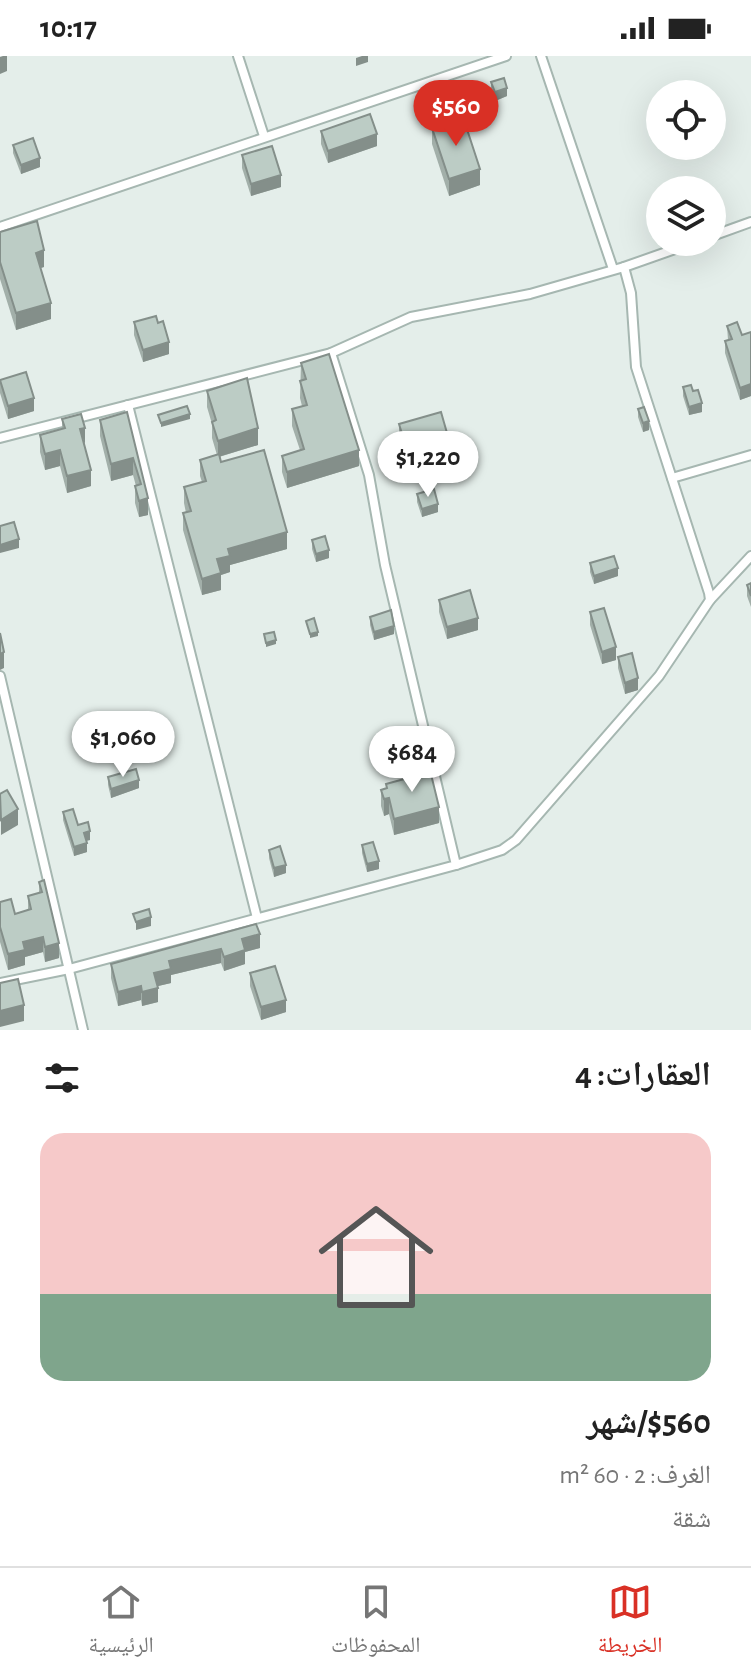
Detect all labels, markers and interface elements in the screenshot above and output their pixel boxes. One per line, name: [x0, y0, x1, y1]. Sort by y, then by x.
text: 10:17: [40, 13, 97, 43]
pin: $560: [409, 80, 503, 148]
map controls: [646, 80, 726, 256]
button: locate: [646, 80, 726, 160]
text: $560: [431, 93, 481, 119]
button: layers: [646, 176, 726, 256]
pin: $1,220: [363, 431, 493, 499]
text: $1,220: [395, 444, 461, 470]
pin: $1,060: [58, 711, 188, 779]
text: $1,060: [90, 724, 156, 750]
pin: $684: [365, 726, 459, 794]
text: $684: [387, 739, 437, 765]
icon: filters: [40, 1056, 84, 1100]
text: العقارات: 4: [575, 1058, 711, 1092]
icon: home: [304, 1185, 448, 1329]
text: $560/شهر: [586, 1406, 711, 1440]
text: الغرف: 2 · 60 m²: [559, 1462, 711, 1488]
text: شقة: [672, 1506, 711, 1532]
tab: الرئيسية: [89, 1580, 154, 1666]
tab: المحفوظات: [331, 1580, 420, 1666]
tab: الخريطة: [598, 1580, 662, 1666]

